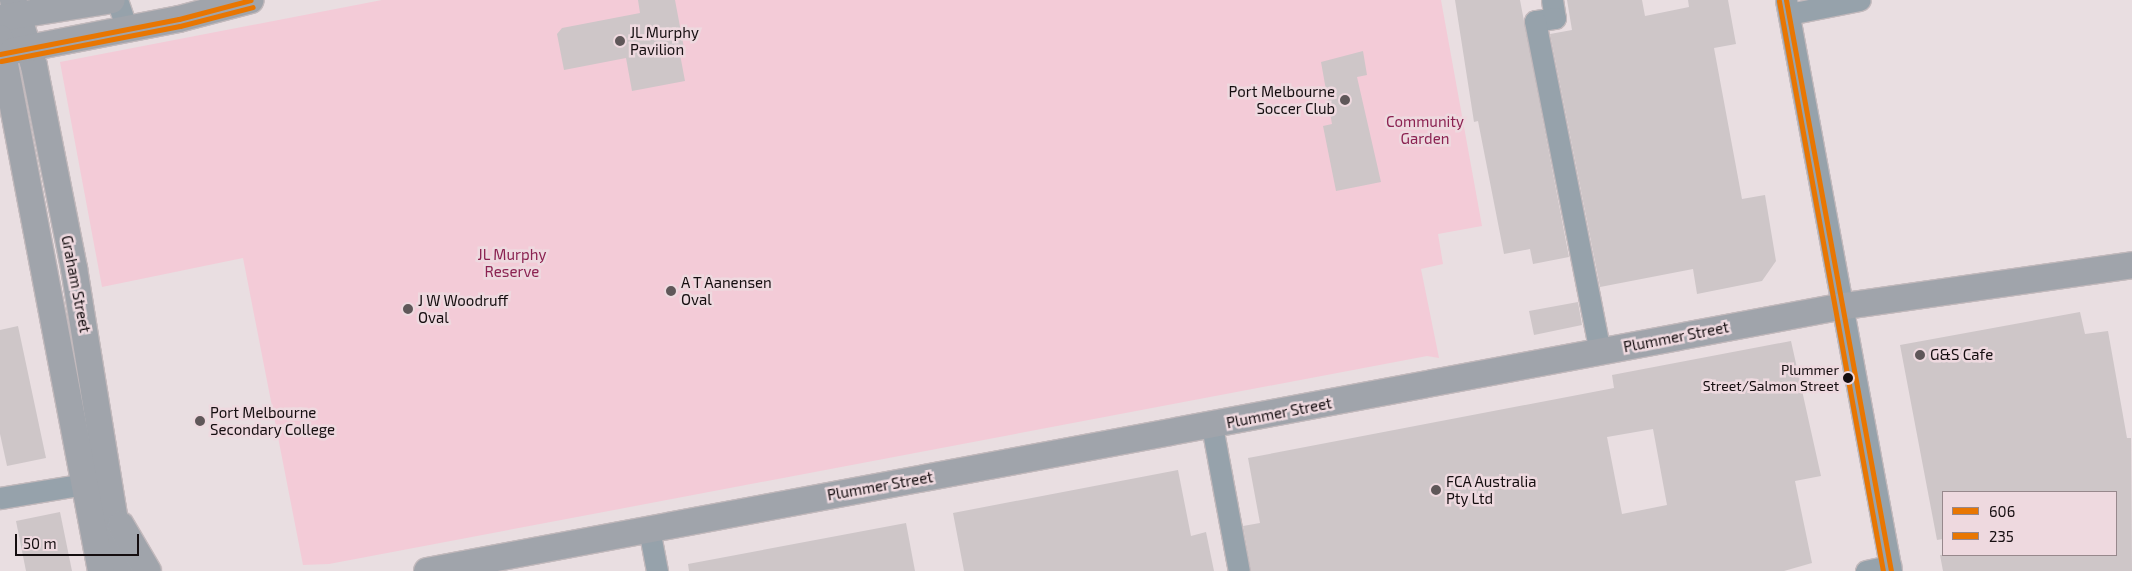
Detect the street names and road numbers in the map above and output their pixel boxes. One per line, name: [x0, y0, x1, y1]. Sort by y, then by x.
street label: Graham Street: [58, 234, 94, 334]
street label: Plummer Street: [1622, 318, 1730, 356]
street label: Plummer Street: [1225, 394, 1333, 432]
street label: Plummer Street: [826, 468, 934, 504]

